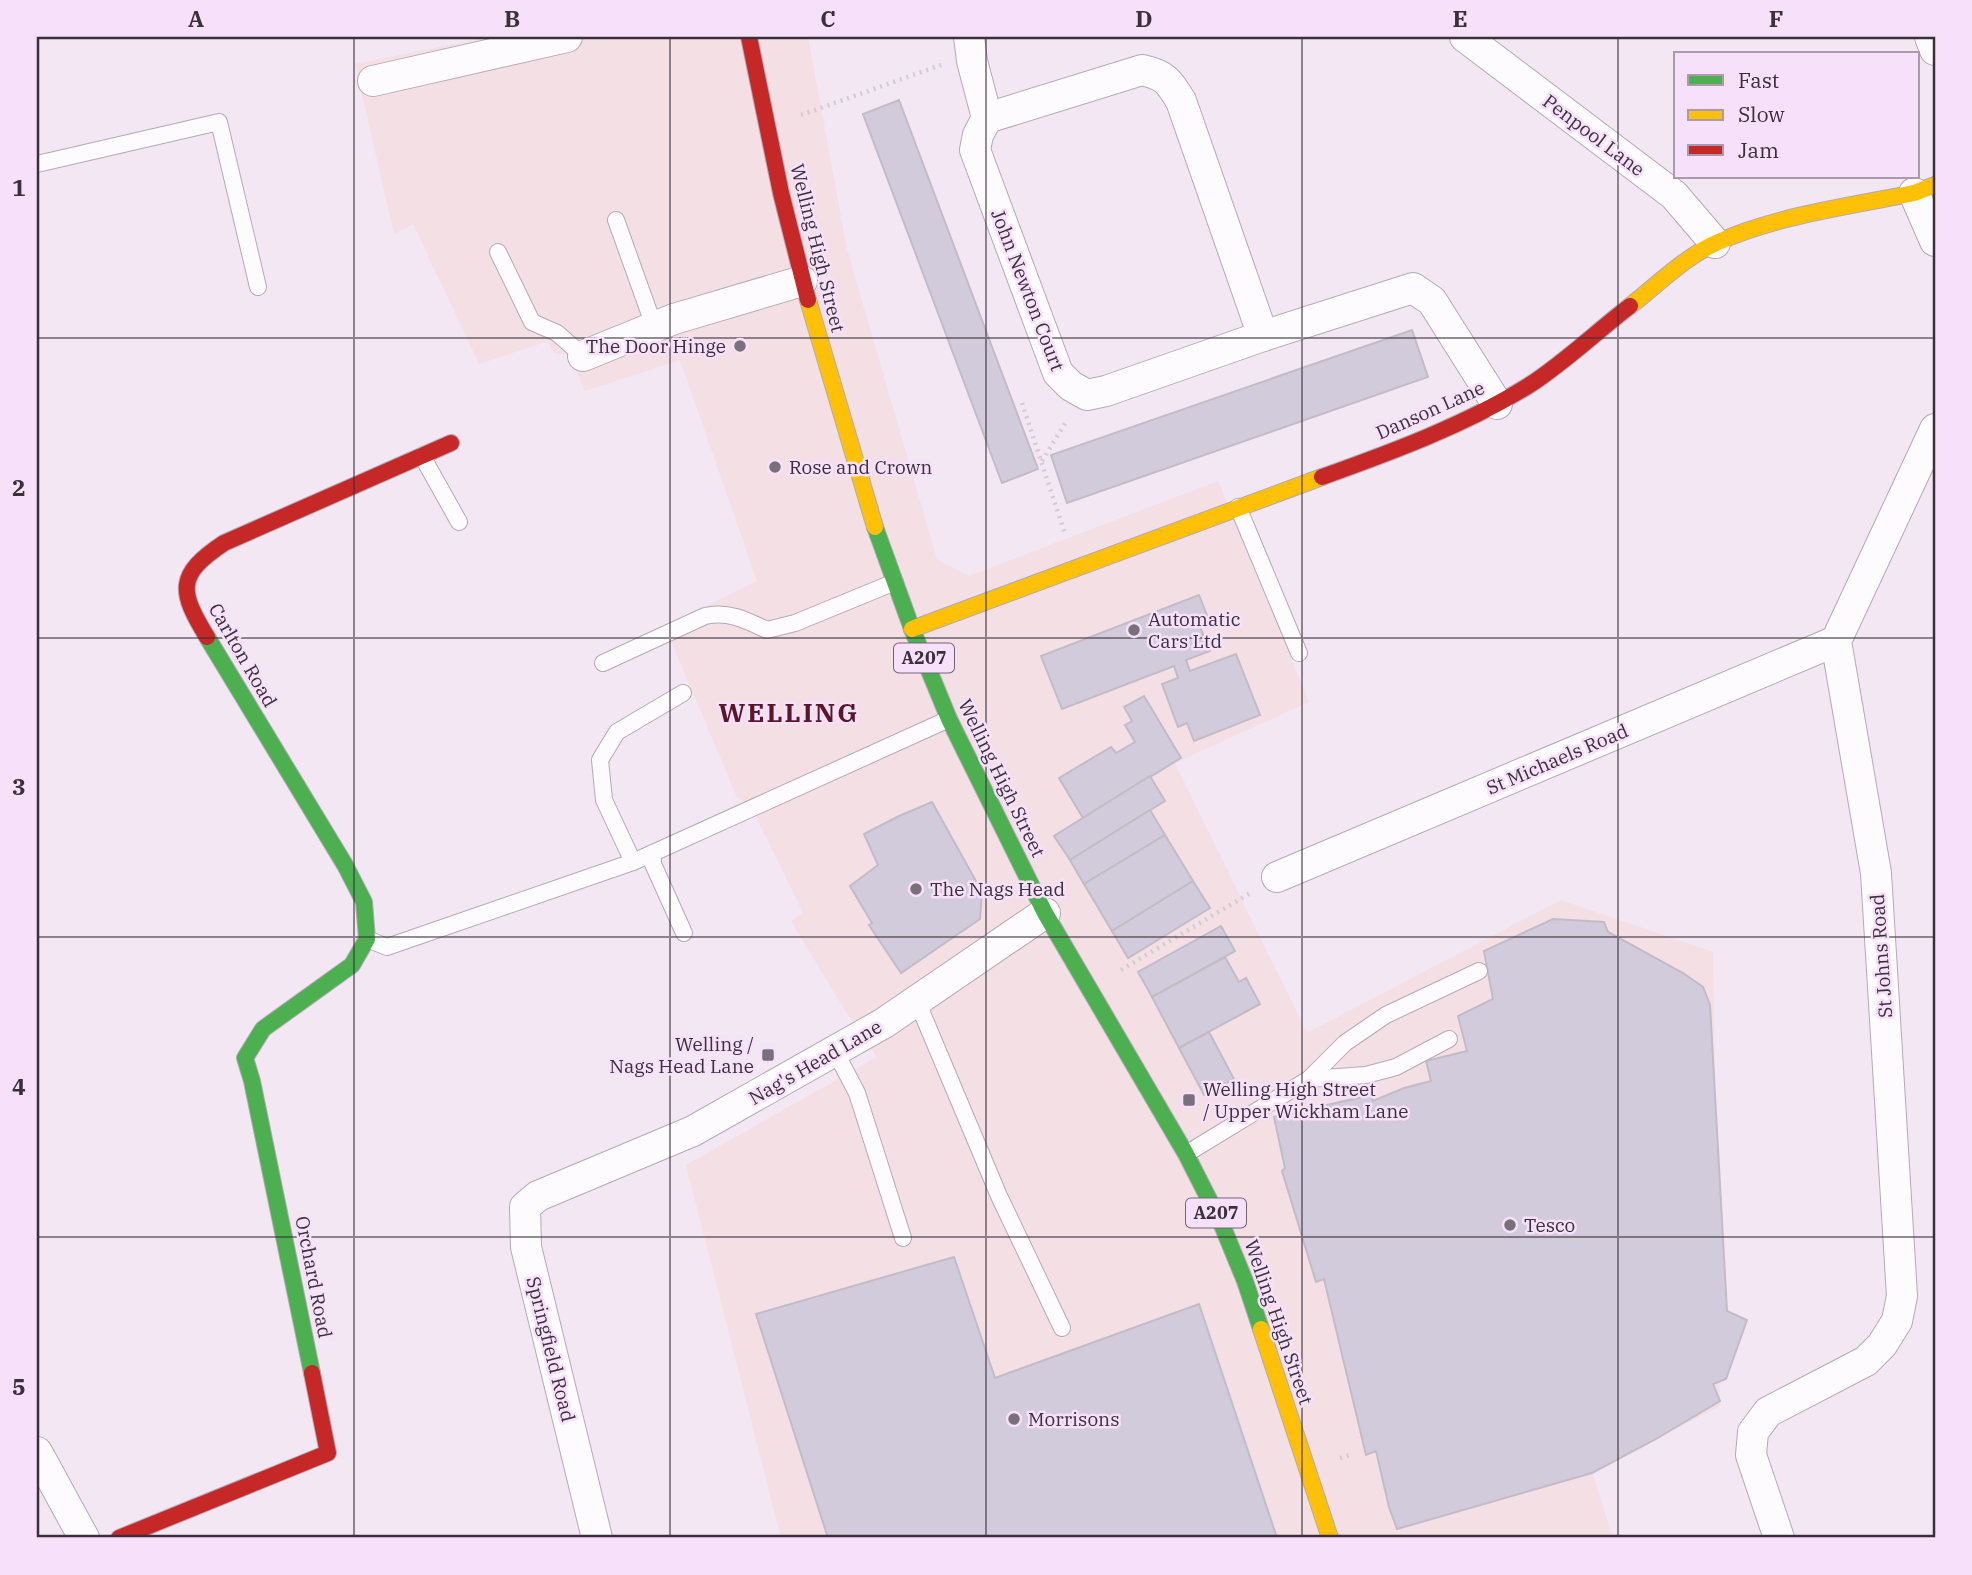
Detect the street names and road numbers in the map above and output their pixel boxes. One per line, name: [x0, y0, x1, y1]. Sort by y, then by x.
street label: Penpool Lane: [1538, 89, 1650, 181]
street label: Welling High Street: [785, 161, 851, 335]
street label: John Newton Court: [986, 206, 1070, 374]
street label: Danson Lane: [1372, 375, 1488, 445]
street label: Carlton Road: [204, 599, 282, 711]
road number: A207: [894, 644, 954, 672]
street label: Welling High Street: [953, 695, 1051, 861]
street label: St Michaels Road: [1482, 718, 1632, 800]
street label: St Johns Road: [1865, 893, 1897, 1019]
street label: Nag's Head Lane: [744, 1014, 886, 1110]
road number: A207: [1186, 1198, 1246, 1228]
street label: Orchard Road: [290, 1214, 338, 1340]
street label: Welling High Street: [1240, 1236, 1319, 1408]
street label: Springfield Road: [521, 1274, 581, 1424]

